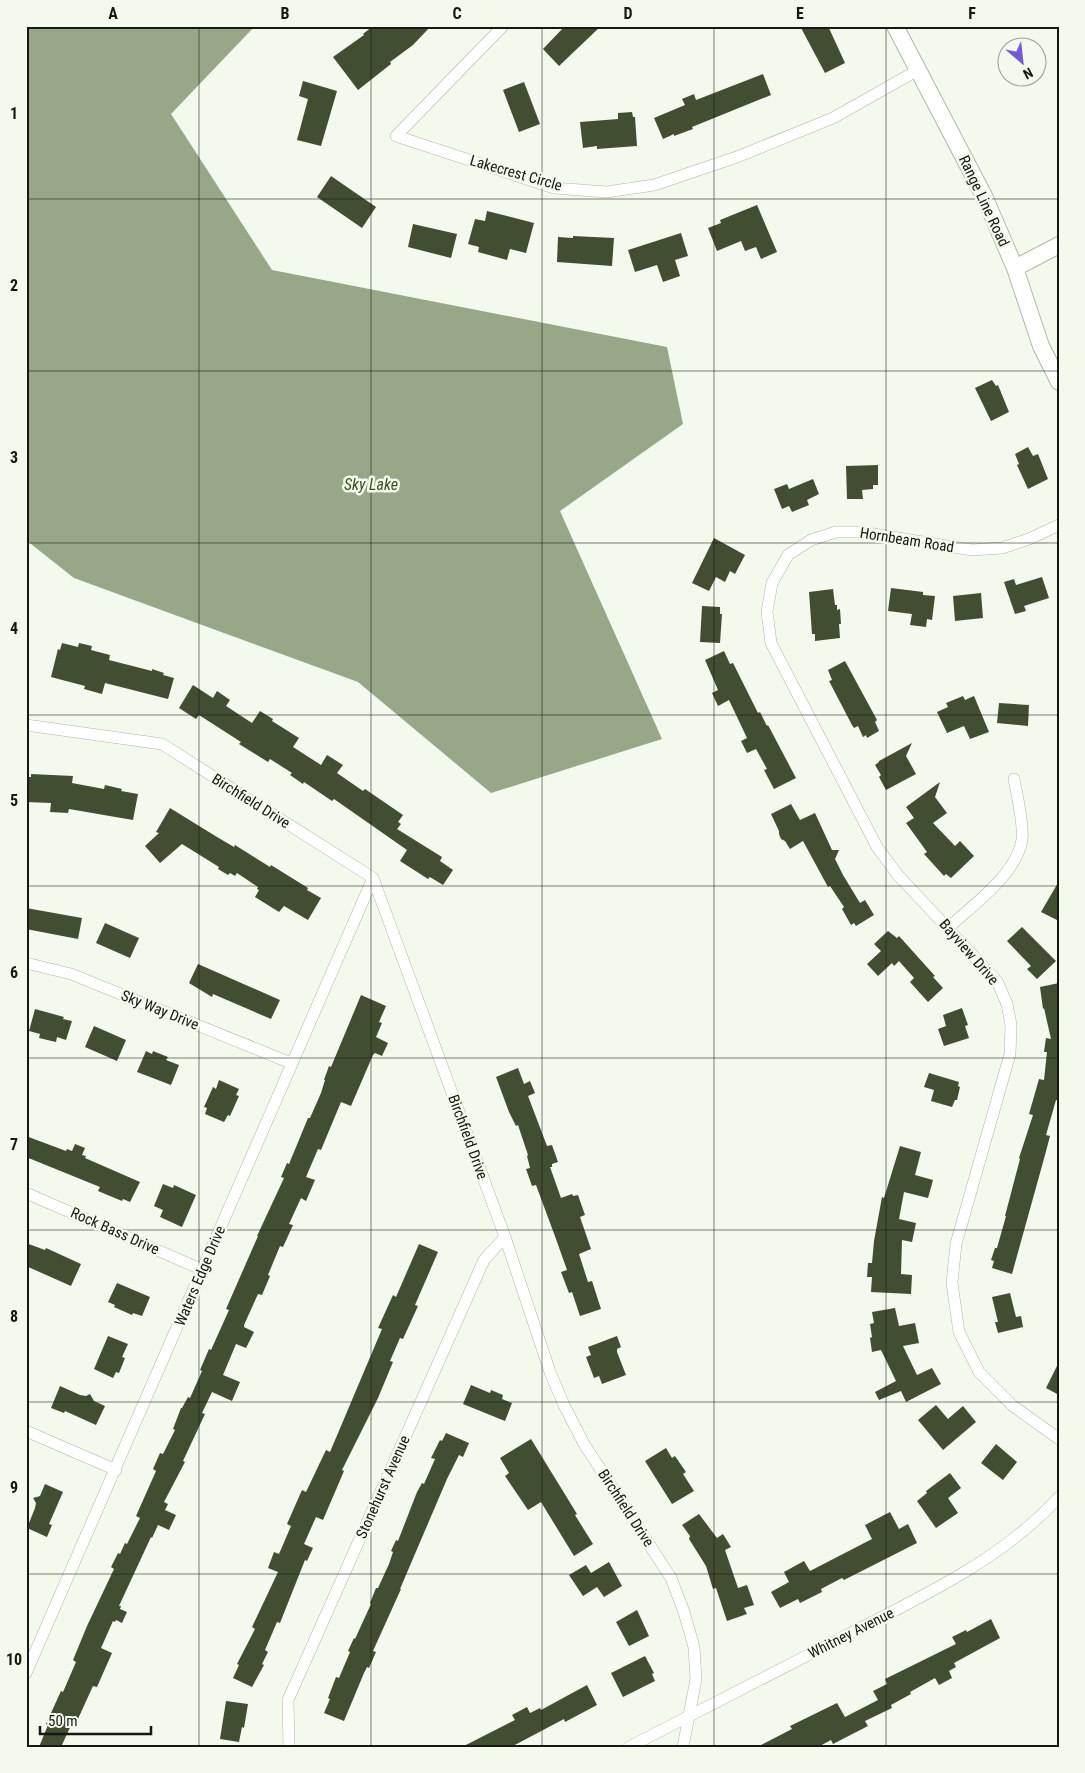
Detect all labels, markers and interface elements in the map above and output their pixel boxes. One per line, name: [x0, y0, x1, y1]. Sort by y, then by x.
text: A: [108, 4, 118, 23]
text: B: [281, 4, 290, 23]
text: C: [452, 4, 462, 23]
text: D: [623, 4, 633, 23]
text: E: [796, 4, 804, 23]
text: F: [968, 4, 976, 23]
north arrow: [998, 38, 1048, 88]
text: N: [1021, 64, 1036, 83]
text: 1: [10, 104, 18, 123]
street label: Lakecrest Circle: [468, 151, 564, 195]
street label: Range Line Road: [955, 152, 1013, 250]
text: 2: [10, 276, 18, 295]
text: 3: [10, 448, 18, 467]
water label: Sky Lake: [344, 475, 398, 494]
street label: Hornbeam Road: [859, 524, 955, 556]
text: 4: [10, 619, 18, 638]
street label: Birchfield Drive: [209, 770, 293, 832]
text: 5: [10, 791, 18, 810]
street label: Bayview Drive: [935, 915, 1003, 989]
text: 6: [10, 963, 18, 982]
street label: Sky Way Drive: [119, 986, 201, 1034]
street label: Birchfield Drive: [444, 1092, 492, 1182]
text: 7: [10, 1135, 18, 1154]
street label: Rock Bass Drive: [68, 1203, 162, 1259]
street label: Waters Edge Drive: [171, 1223, 229, 1329]
text: 8: [10, 1307, 18, 1326]
street label: Stonehurst Avenue: [352, 1433, 414, 1541]
street label: Birchfield Drive: [594, 1466, 658, 1550]
text: 9: [10, 1478, 18, 1497]
street label: Whitney Avenue: [805, 1604, 897, 1662]
text: 10: [6, 1650, 22, 1669]
scale bar: [40, 1703, 151, 1735]
text: 50 m: [48, 1712, 78, 1730]

